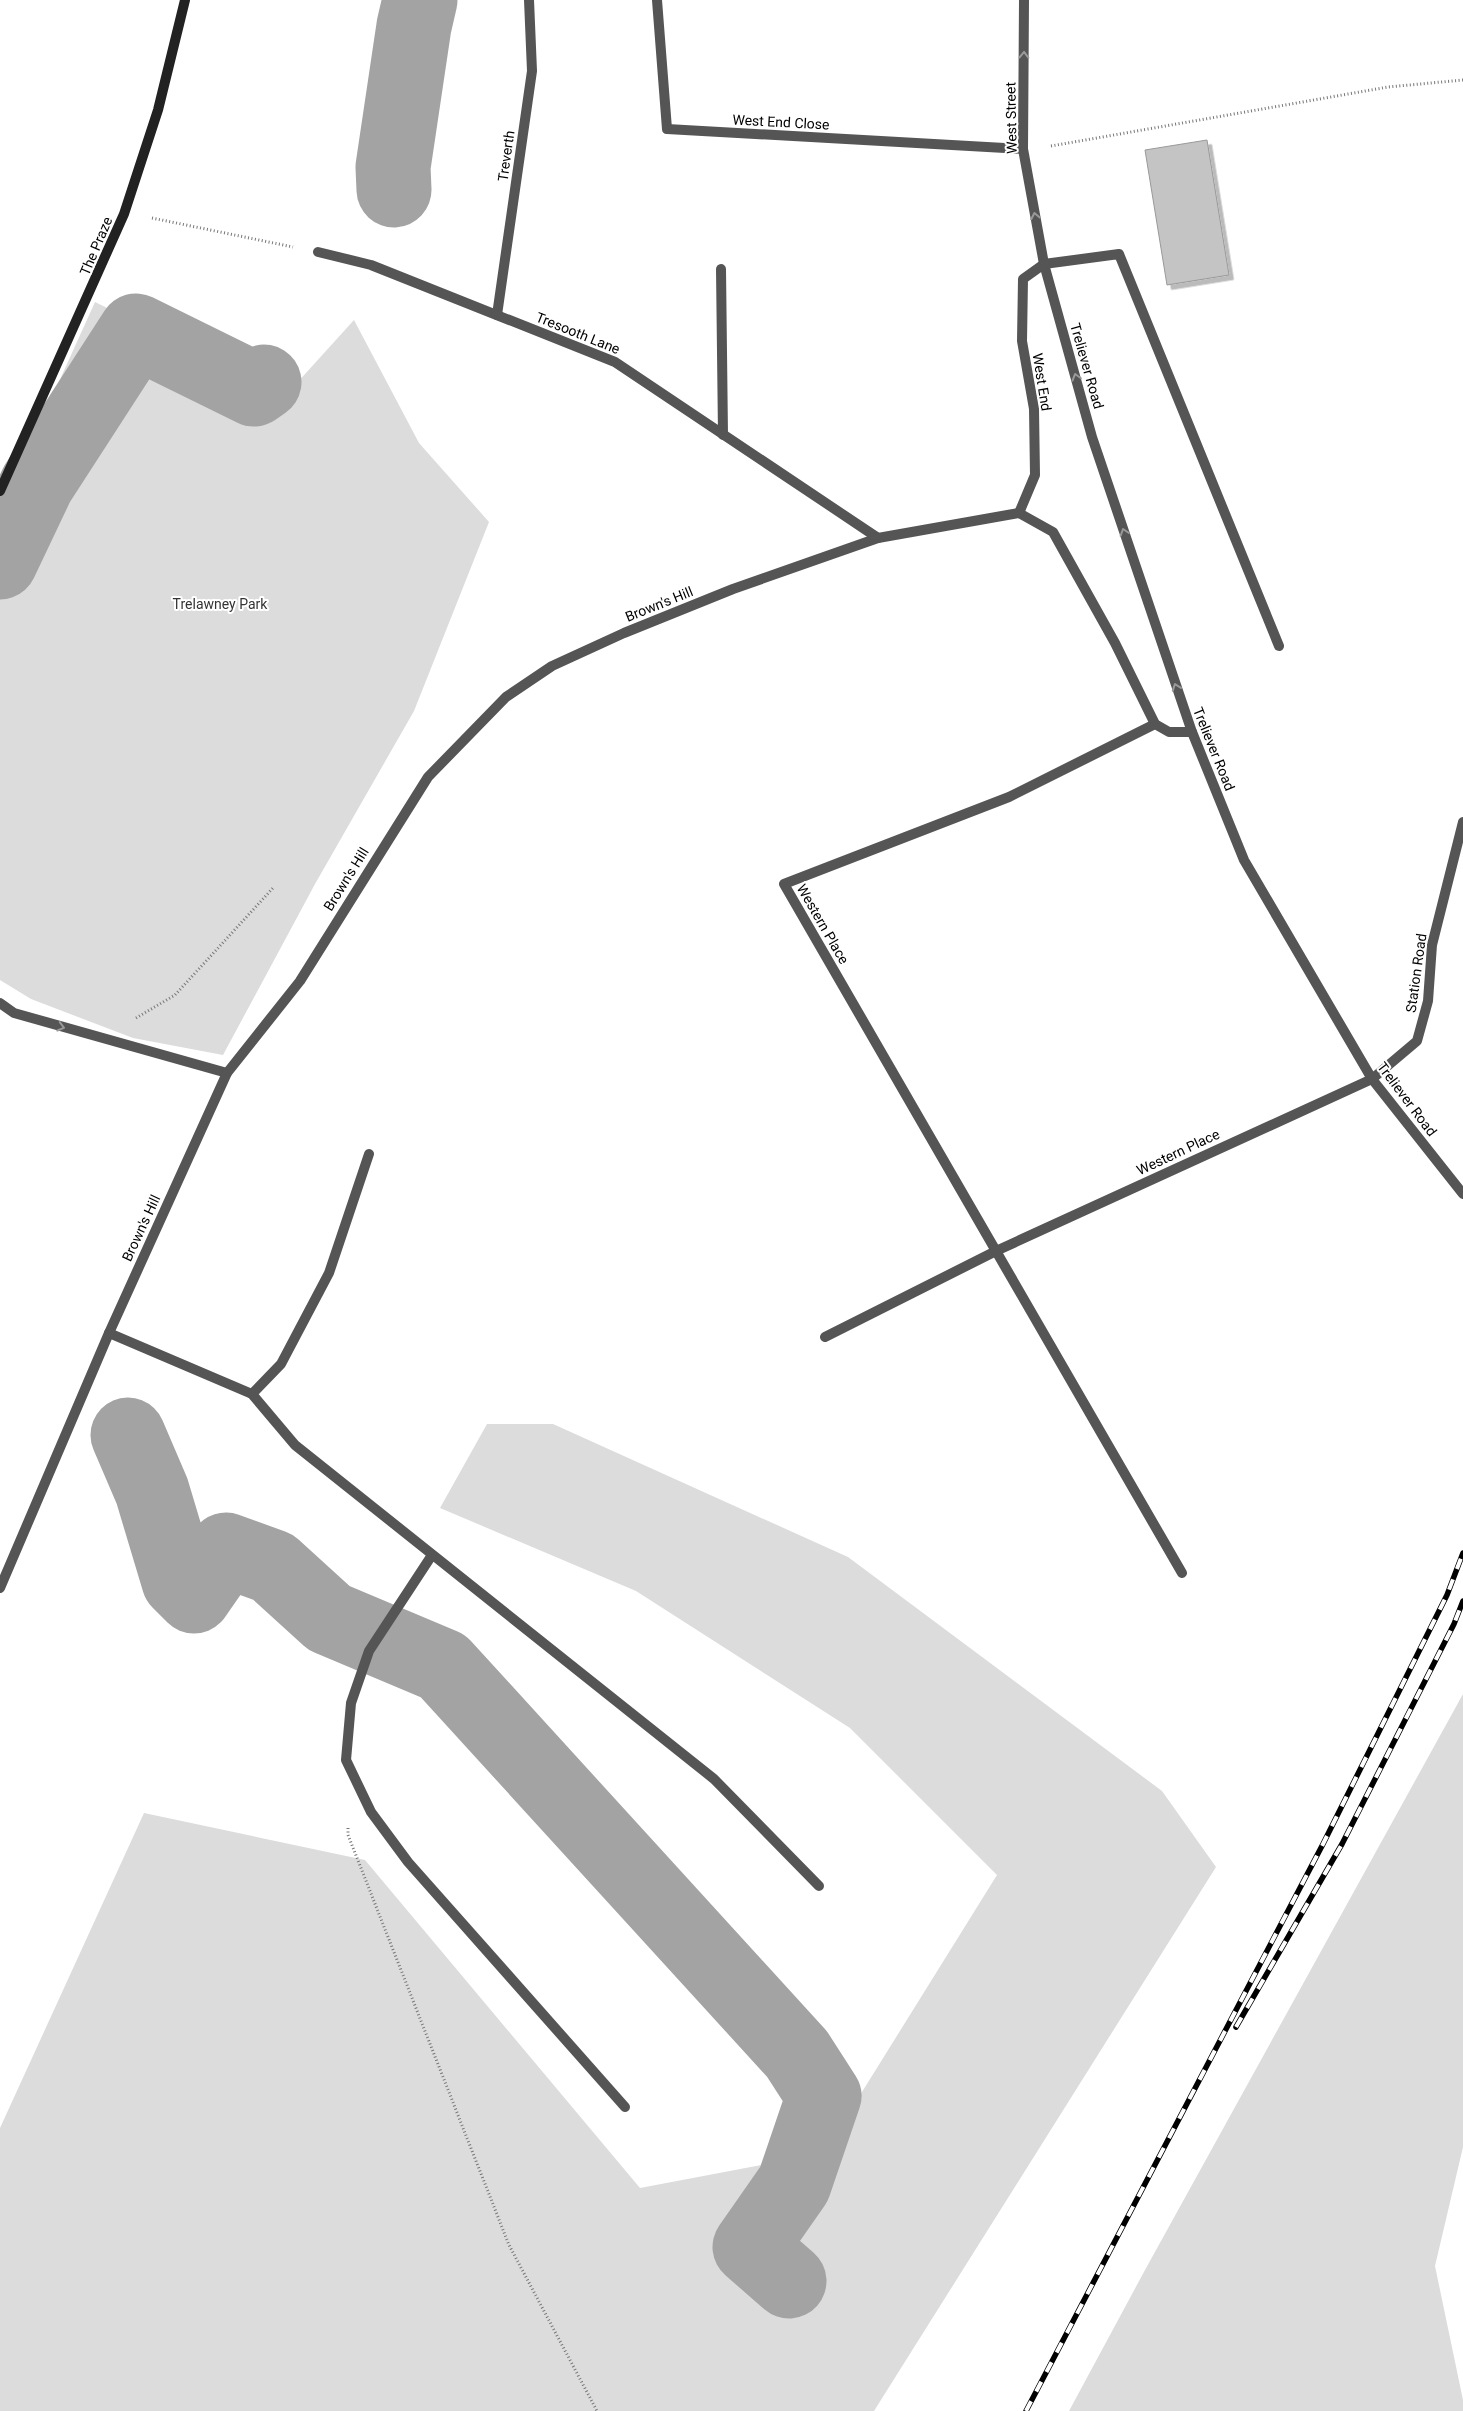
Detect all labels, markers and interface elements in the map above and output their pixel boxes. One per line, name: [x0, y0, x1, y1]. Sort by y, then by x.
one-way arrow: [1019, 51, 1029, 58]
street label: West Street: [1002, 82, 1020, 154]
street label: West End Close: [732, 111, 830, 133]
street label: Treverth: [495, 129, 517, 183]
one-way arrow: [1031, 212, 1041, 221]
street label: The Praze: [76, 214, 116, 278]
street label: Tresooth Lane: [534, 309, 622, 357]
street label: Treliever Road: [1067, 321, 1107, 411]
street label: West End: [1030, 352, 1054, 412]
one-way arrow: [1071, 374, 1081, 382]
one-way arrow: [1120, 529, 1130, 537]
street label: Brown's Hill: [623, 583, 695, 625]
park label: Trelawney Park: [173, 596, 268, 612]
one-way arrow: [1172, 683, 1182, 691]
street label: Treliever Road: [1190, 705, 1238, 793]
street label: Brown's Hill: [320, 844, 372, 914]
street label: Western Place: [794, 881, 852, 967]
street label: Station Road: [1403, 932, 1429, 1014]
one-way arrow: [57, 1021, 65, 1031]
street label: Treliever Road: [1374, 1059, 1440, 1139]
street label: Western Place: [1134, 1126, 1222, 1178]
street label: Brown's Hill: [119, 1192, 163, 1264]

